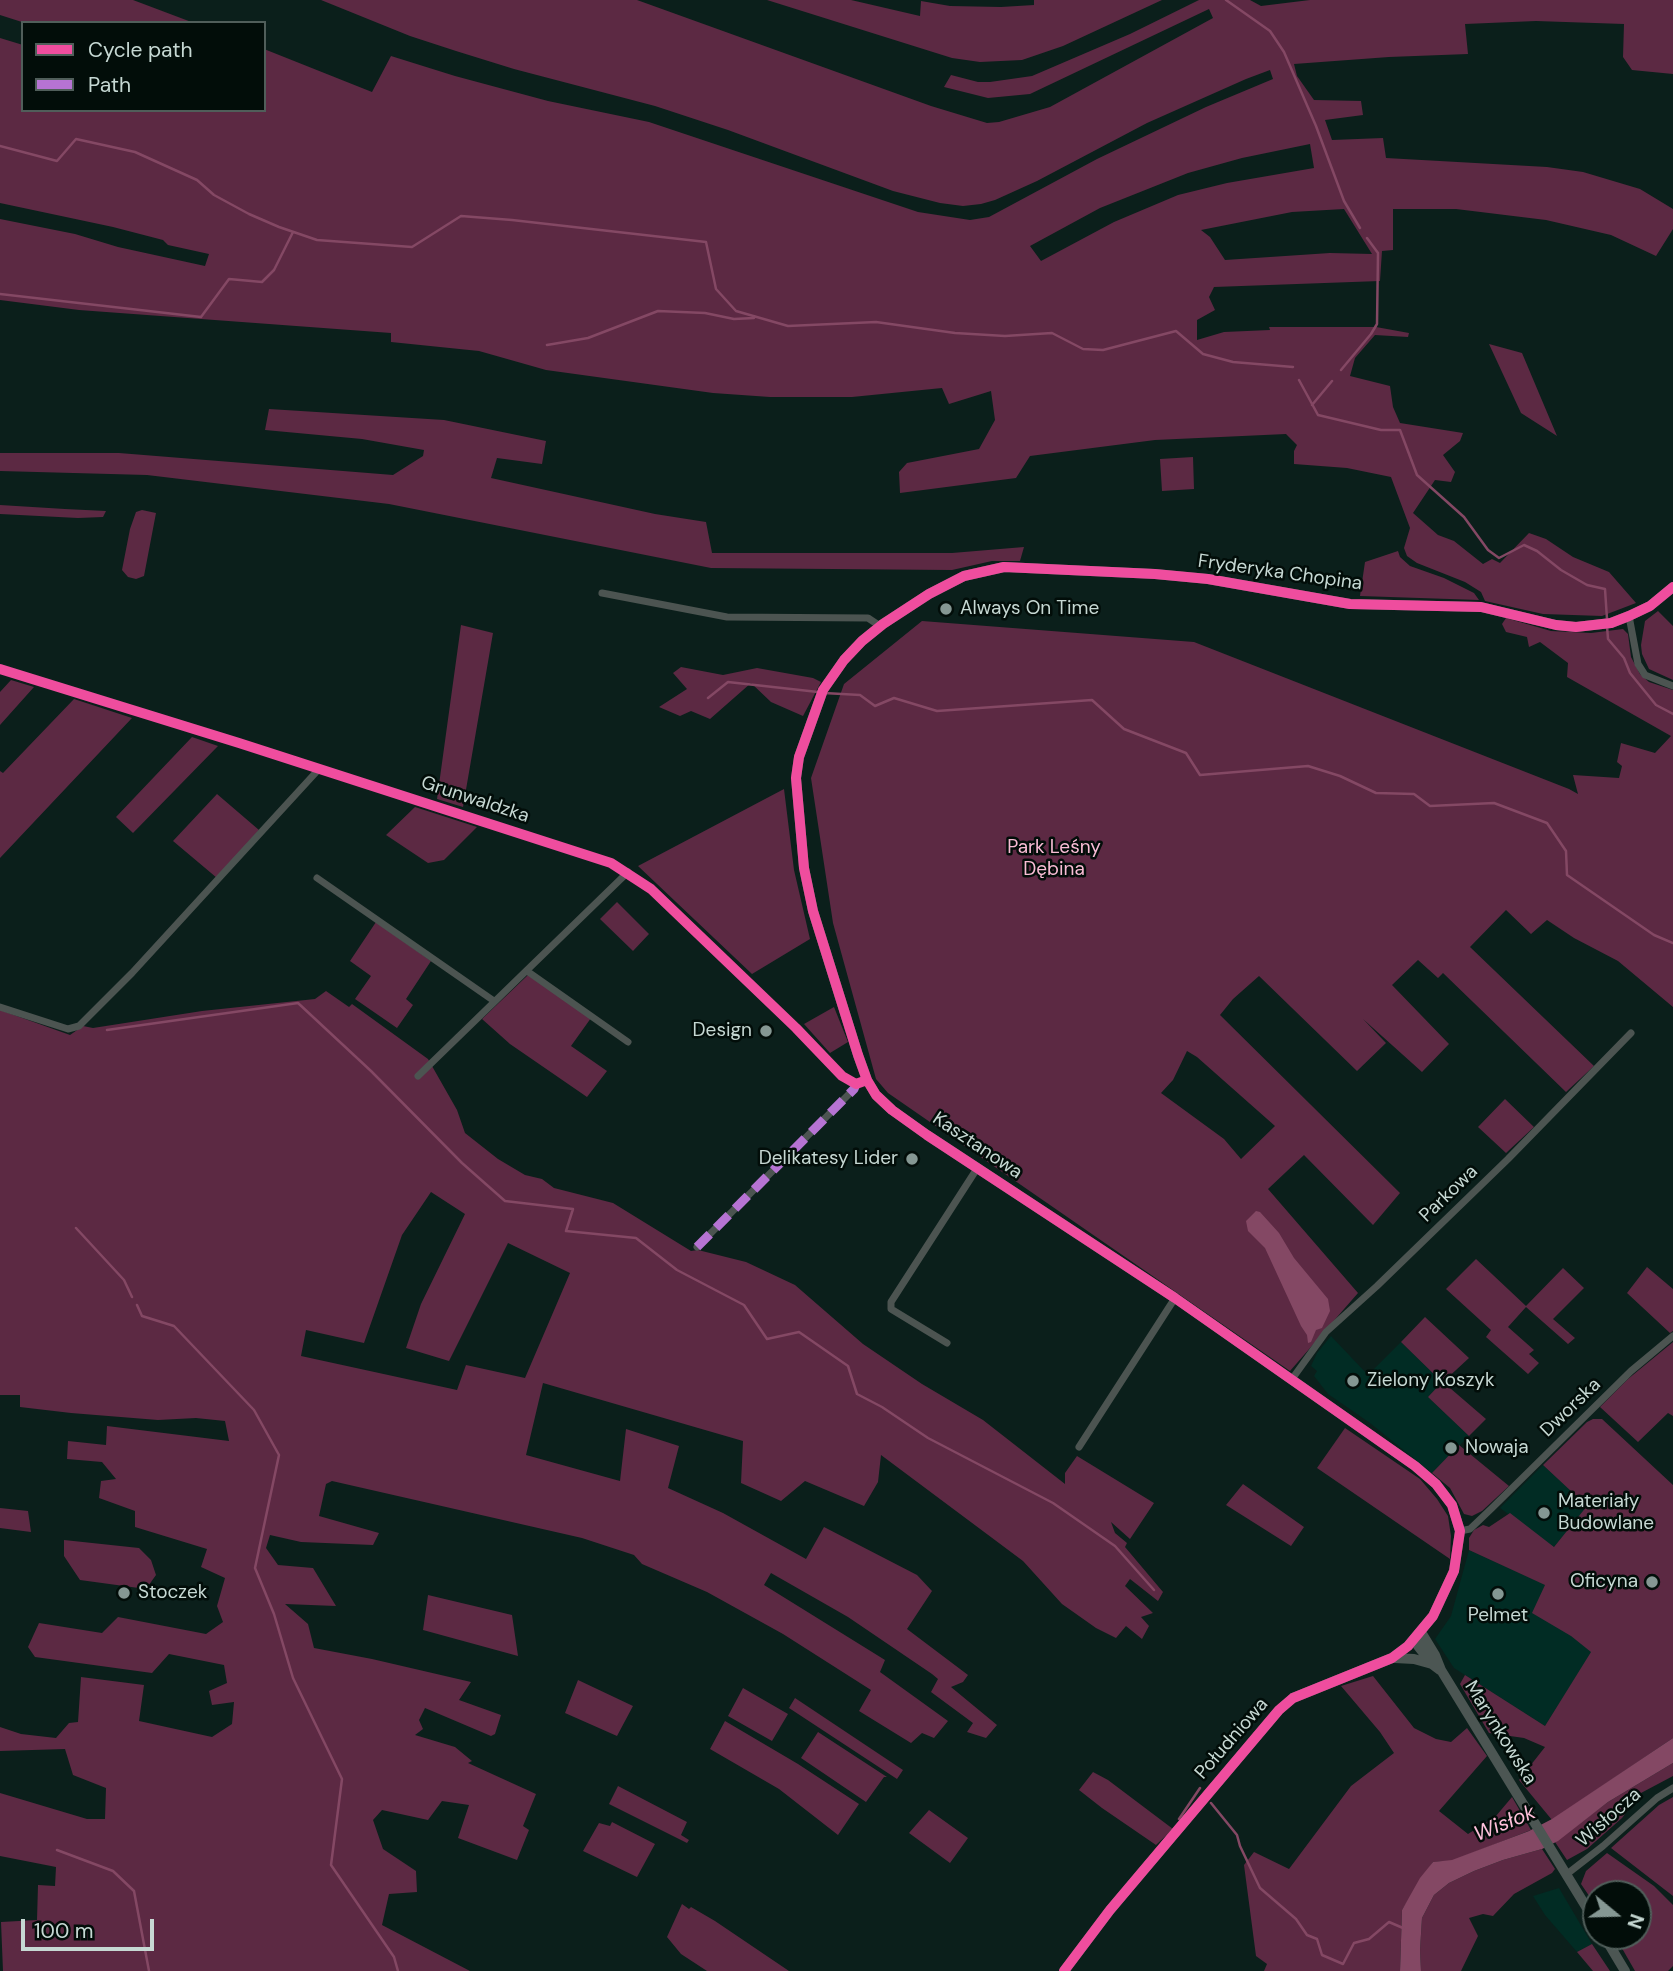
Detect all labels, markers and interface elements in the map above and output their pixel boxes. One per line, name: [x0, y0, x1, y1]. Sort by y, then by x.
legend: [21, 21, 266, 112]
text: Cycle path: [88, 36, 193, 64]
text: Path: [88, 71, 131, 99]
street label: Fryderyka Chopina: [1196, 550, 1364, 596]
place label: Always On Time: [960, 598, 1099, 620]
marker: Always On Time: [938, 601, 954, 617]
street label: Grunwaldzka: [418, 772, 532, 828]
park label: Park Leśny Dębina: [1007, 837, 1101, 881]
place label: Design: [693, 1020, 752, 1042]
marker: Design: [758, 1023, 774, 1039]
street label: Kasztanowa: [928, 1108, 1026, 1184]
place label: Delikatesy Lider: [759, 1148, 898, 1170]
marker: Delikatesy Lider: [904, 1151, 920, 1167]
street label: Parkowa: [1415, 1161, 1483, 1227]
place label: Zielony Koszyk: [1367, 1370, 1494, 1392]
marker: Zielony Koszyk: [1345, 1373, 1361, 1389]
street label: Dworska: [1536, 1374, 1606, 1442]
place label: Nowaja: [1465, 1437, 1528, 1459]
marker: Nowaja: [1443, 1440, 1459, 1456]
place label: Materiały Budowlane: [1558, 1491, 1654, 1535]
marker: Materiały Budowlane: [1536, 1505, 1552, 1521]
place label: Oficyna: [1570, 1571, 1638, 1593]
marker: Oficyna: [1644, 1574, 1660, 1590]
place label: Stoczek: [138, 1582, 207, 1604]
marker: Stoczek: [116, 1585, 132, 1601]
marker: Pelmet: [1490, 1586, 1506, 1602]
place label: Pelmet: [1468, 1605, 1528, 1627]
street label: Marynkowska: [1459, 1677, 1541, 1789]
street label: Południowa: [1191, 1694, 1273, 1784]
street label: Wisłocza: [1572, 1784, 1646, 1852]
water label: Wisłok: [1470, 1800, 1540, 1848]
north arrow: [1582, 1880, 1652, 1950]
scale bar: [24, 1904, 158, 1948]
text: N: [1621, 1911, 1650, 1932]
text: 100 m: [34, 1917, 94, 1945]

